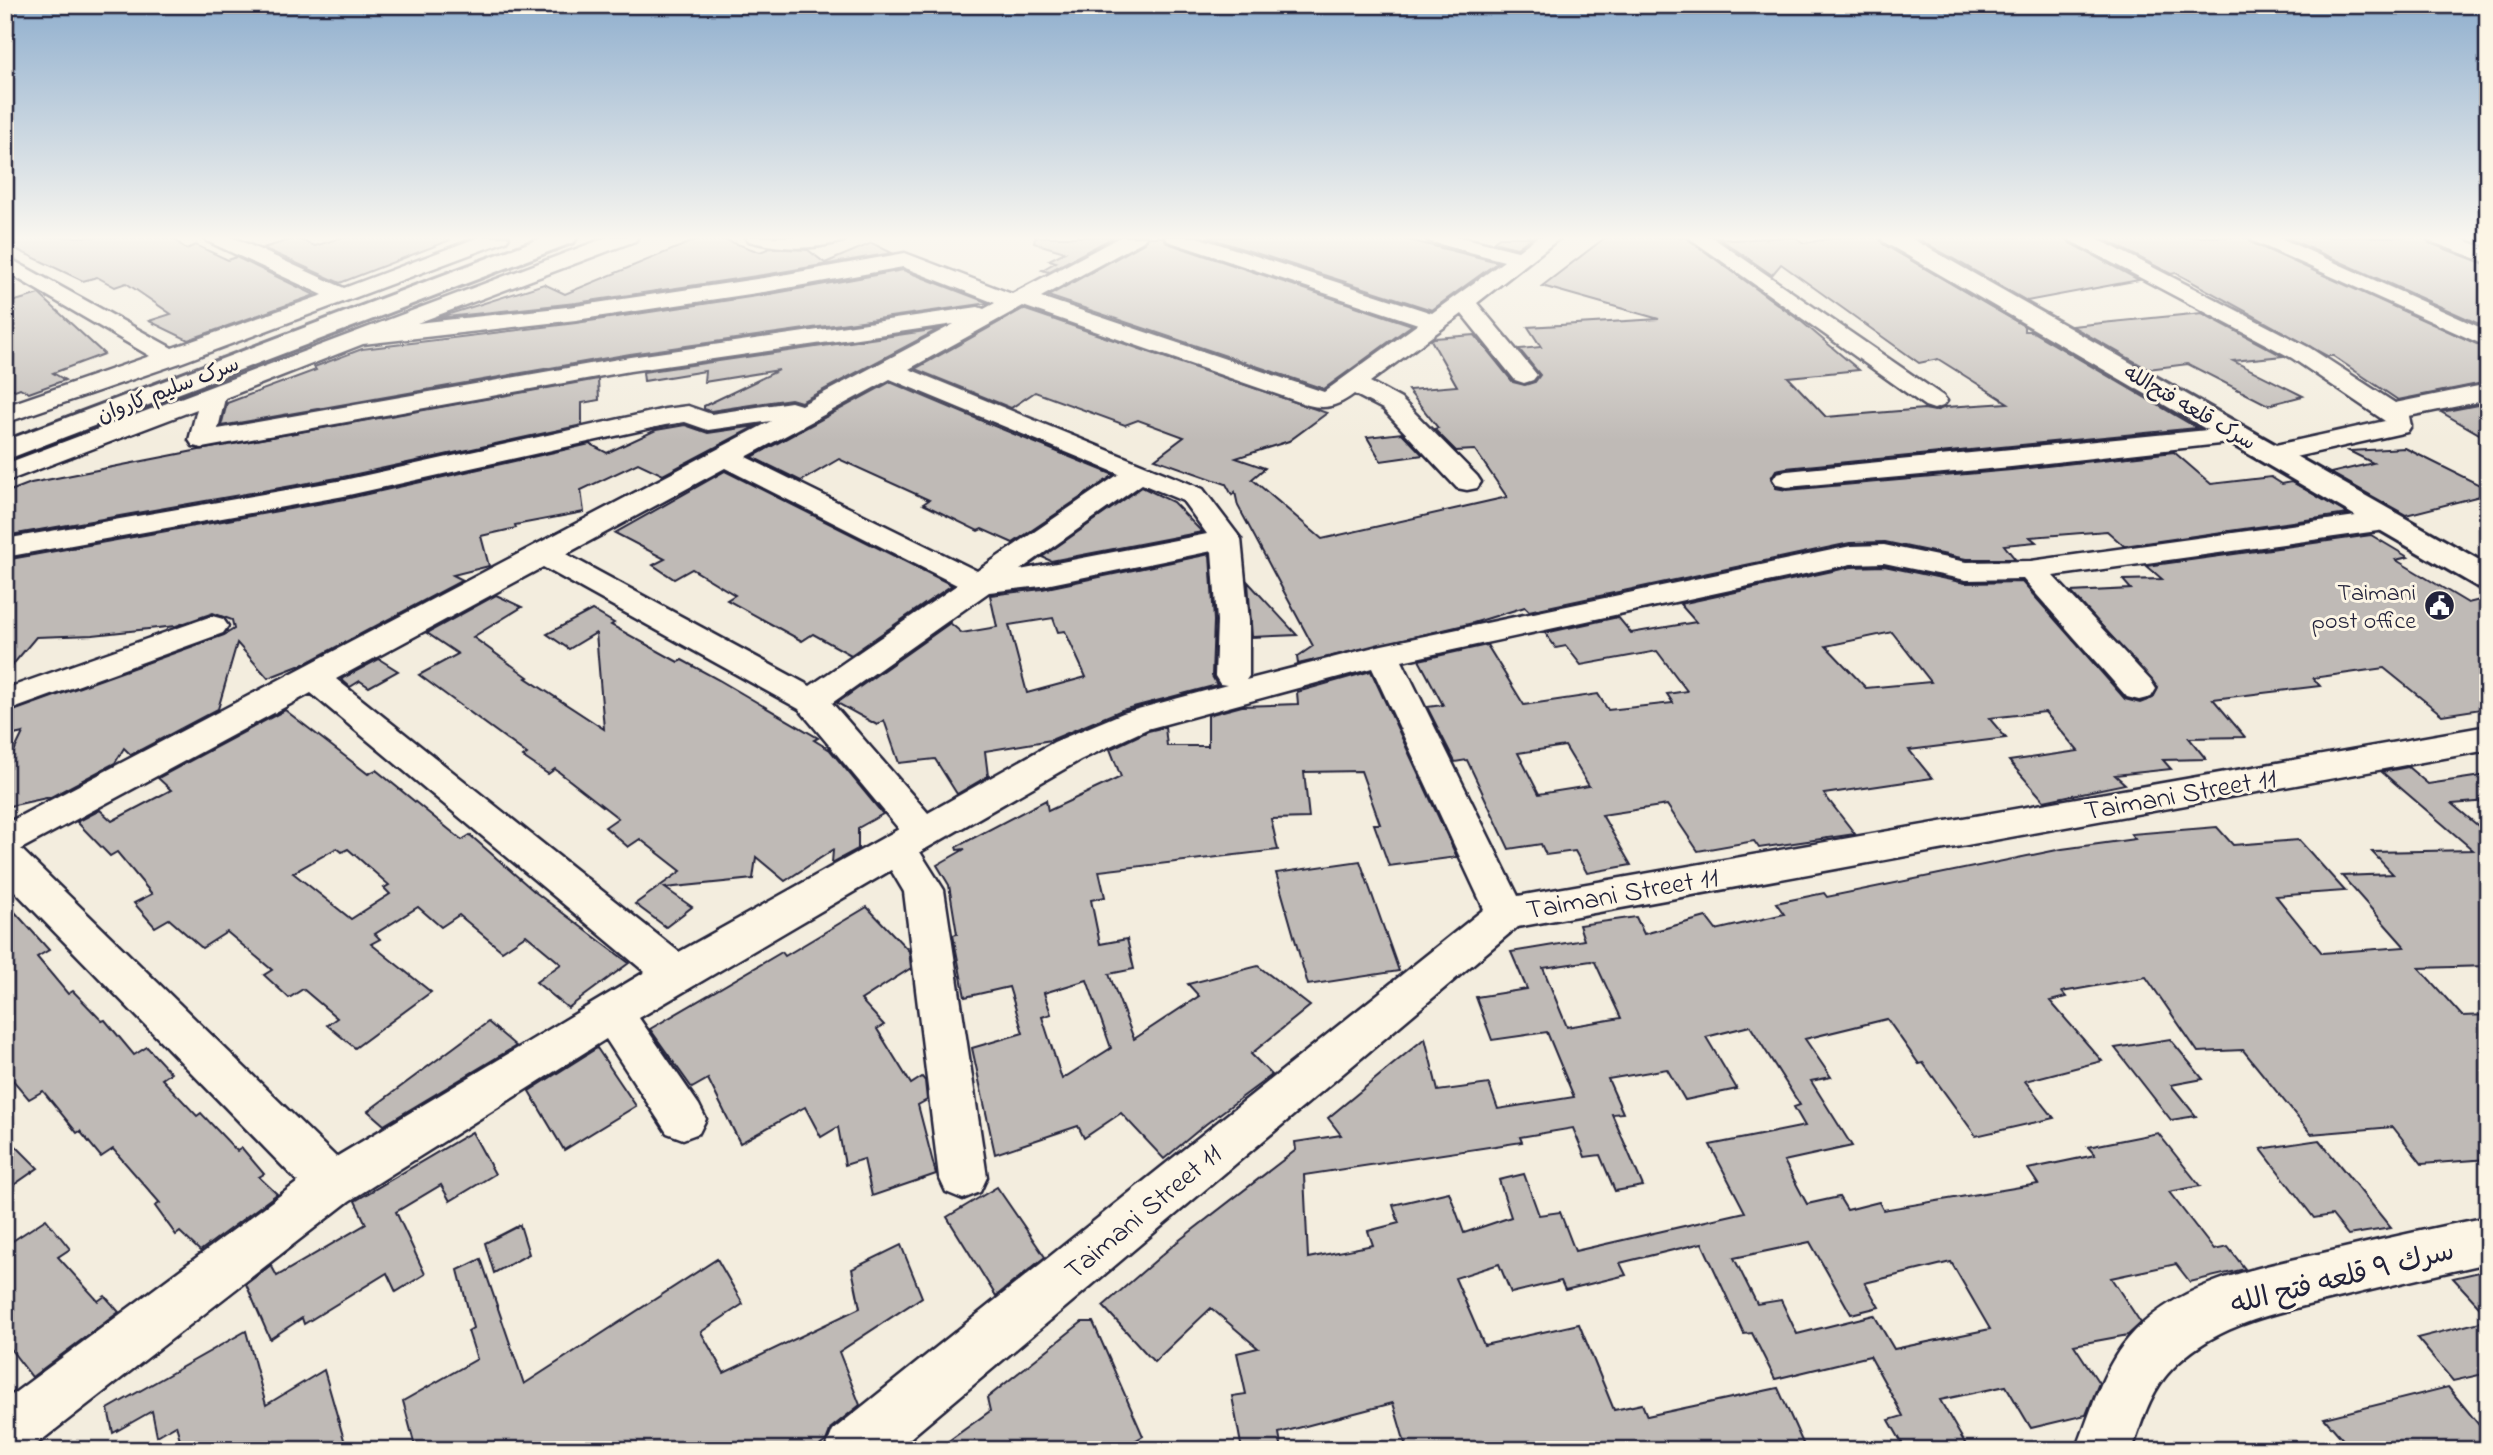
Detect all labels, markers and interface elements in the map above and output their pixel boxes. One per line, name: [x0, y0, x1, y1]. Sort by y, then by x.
street label: سرک سلیم کاروان: [93, 350, 244, 432]
street label: سرک قلعه فتح‌الله: [2117, 359, 2261, 459]
place label: Taimani post office: [2312, 577, 2416, 640]
public building icon: Taimani post office: [2422, 589, 2456, 623]
street label: Taimani Street 11: [2081, 759, 2280, 834]
street label: Taimani Street 11: [1523, 858, 1722, 933]
street label: Taimani Street 11: [1057, 1135, 1232, 1292]
street label: سرك ٩ قلعه فتح الله: [2227, 1232, 2459, 1327]

